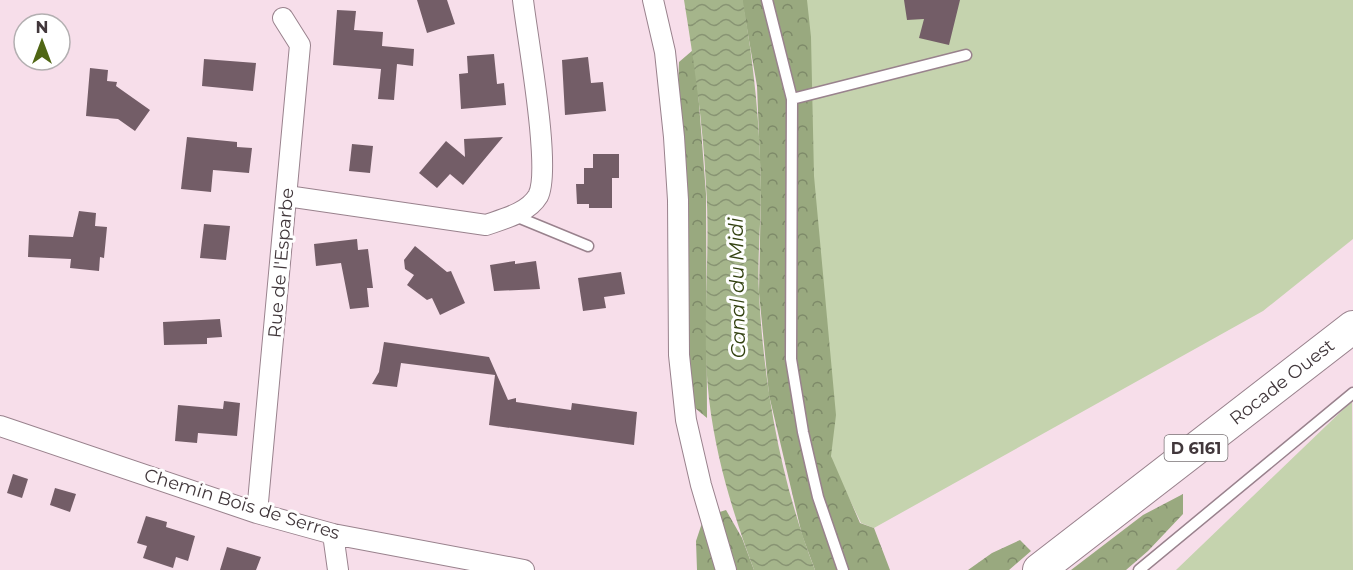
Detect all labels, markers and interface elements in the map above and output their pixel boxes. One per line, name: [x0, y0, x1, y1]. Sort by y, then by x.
north arrow: [12, 12, 72, 72]
text: N: [36, 18, 48, 37]
street label: Rue de l'Esparbe: [263, 187, 299, 339]
water label: Canal du Midi: [724, 217, 750, 359]
street label: Rocade Ouest: [1225, 334, 1339, 430]
road number: D 6161: [1164, 435, 1228, 461]
street label: Chemin Bois de Serres: [142, 464, 343, 544]

